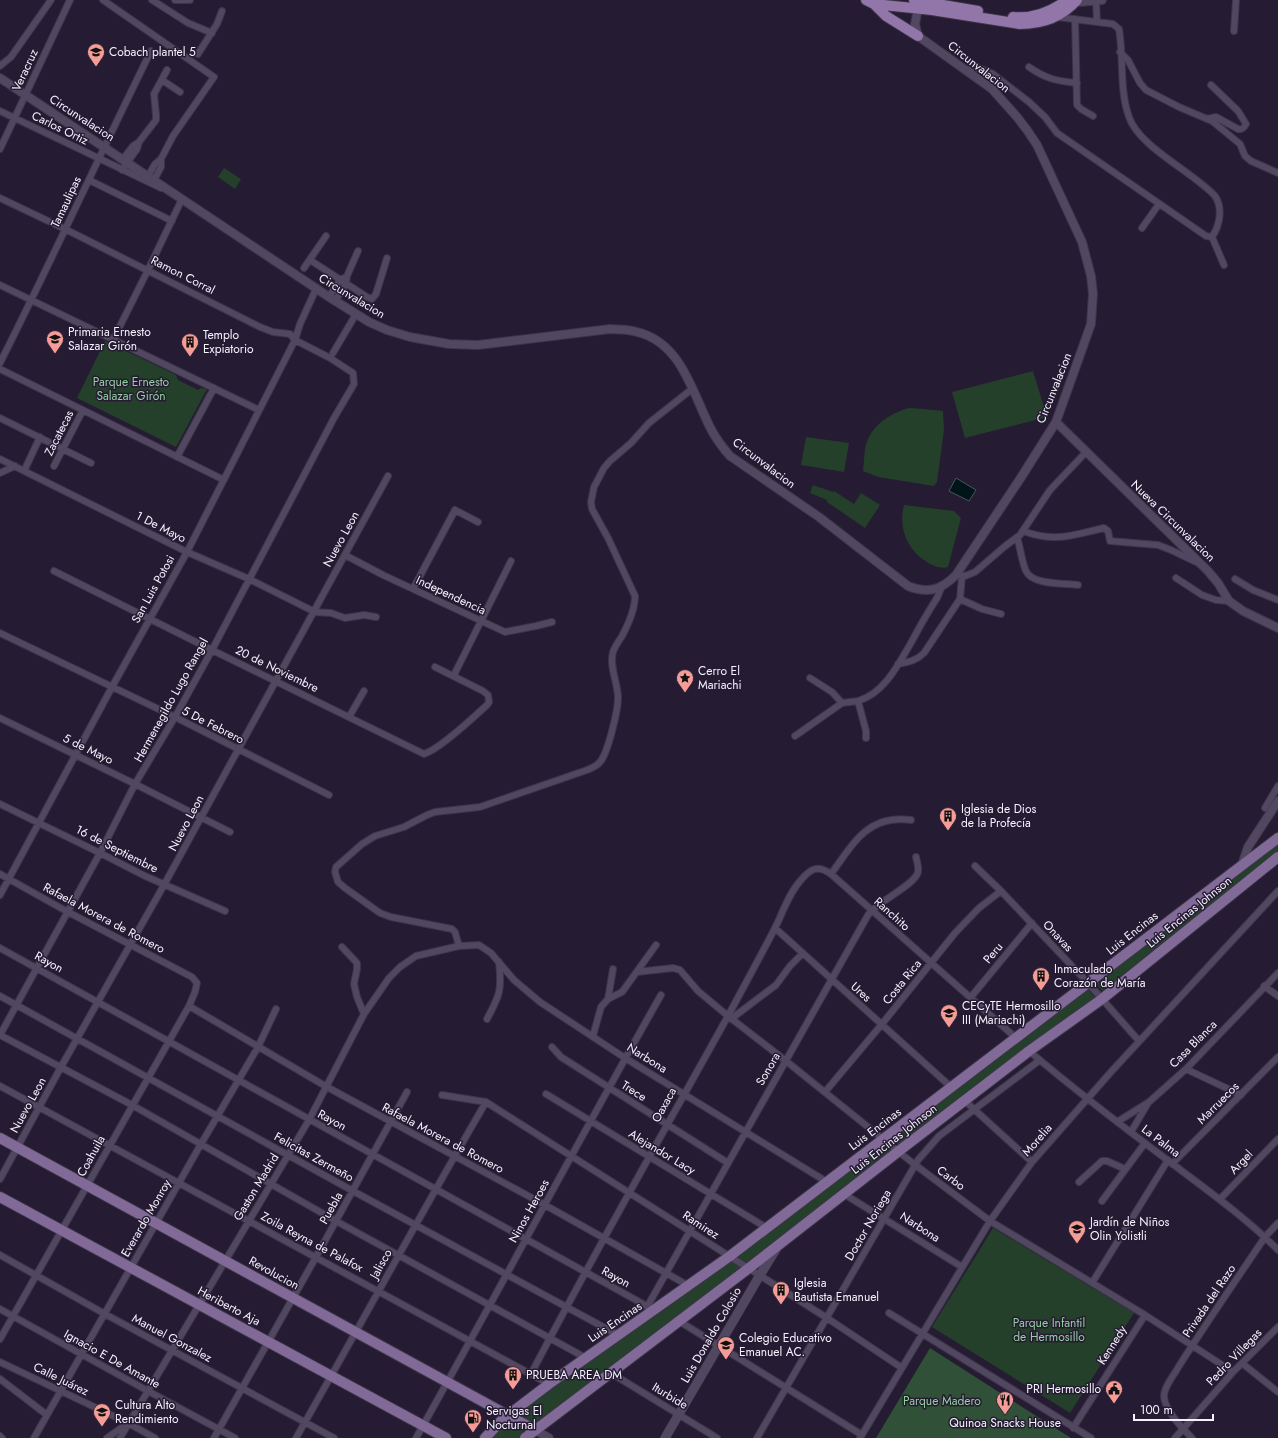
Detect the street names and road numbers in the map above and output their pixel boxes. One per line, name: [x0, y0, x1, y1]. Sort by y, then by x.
street label: Circunvalacion: [944, 37, 1014, 97]
street label: Veracruz: [7, 46, 43, 94]
street label: Circunvalacion: [46, 90, 118, 146]
street label: Carlos Ortiz: [29, 107, 92, 150]
street label: Tamaulipas: [46, 173, 86, 231]
street label: Ramon Corral: [148, 251, 218, 299]
street label: Circunvalacion: [315, 269, 389, 323]
street label: Circunvalacion: [1032, 350, 1076, 426]
street label: Zacatecas: [40, 407, 78, 459]
street label: Circunvalacion: [729, 433, 799, 493]
street label: Nueva Circunvalacion: [1127, 476, 1219, 566]
street label: 1 De Mayo: [133, 507, 190, 547]
street label: Nuevo Leon: [318, 508, 364, 570]
street label: San Luis Potosi: [127, 552, 179, 626]
street label: Independencia: [413, 571, 489, 619]
street label: Hermenegildo Lugo Rangel: [129, 635, 213, 765]
street label: 20 de Noviembre: [232, 641, 322, 697]
street label: 5 De Febrero: [179, 702, 248, 749]
street label: 5 de Mayo: [60, 729, 117, 769]
street label: Nuevo Leon: [164, 792, 208, 854]
street label: 16 de Septiembre: [73, 820, 161, 878]
street label: Luis Encinas Johnson: [1143, 872, 1235, 952]
street label: Rafaela Morera de Romero: [40, 878, 169, 958]
street label: Ranchito: [870, 893, 914, 935]
street label: Luis Encinas: [1102, 907, 1162, 959]
street label: Onavas: [1039, 916, 1077, 956]
street label: Peru: [979, 938, 1007, 968]
street label: Rayon: [31, 947, 67, 977]
street label: Costa Rica: [878, 955, 926, 1008]
street label: Ures: [847, 978, 875, 1006]
street label: Casa Blanca: [1165, 1016, 1221, 1072]
street label: Narbona: [623, 1039, 671, 1078]
street label: Sonora: [751, 1049, 785, 1089]
street label: Nuevo Leon: [5, 1074, 51, 1136]
street label: Trece: [618, 1076, 650, 1106]
street label: Marruecos: [1193, 1078, 1243, 1128]
street label: Oaxaca: [647, 1084, 681, 1126]
street label: Rafaela Morera de Romero: [379, 1098, 508, 1178]
street label: Luis Encinas Johnson: [847, 1100, 941, 1178]
street label: Luis Encinas: [845, 1103, 905, 1155]
street label: Rayon: [314, 1105, 350, 1135]
street label: Morelia: [1018, 1120, 1056, 1160]
street label: La Palma: [1138, 1120, 1184, 1162]
street label: Alejandor Lacy: [625, 1125, 699, 1179]
street label: Felicitas Zermeño: [271, 1128, 357, 1187]
street label: Coahuila: [72, 1132, 110, 1180]
street label: Argel: [1225, 1146, 1257, 1178]
street label: Gaston Madrid: [229, 1150, 283, 1224]
street label: Carbo: [933, 1161, 969, 1195]
street label: Everardo Monroy: [116, 1175, 176, 1260]
street label: Ninos Heroes: [504, 1176, 554, 1246]
street label: Doctor Noriega: [840, 1186, 896, 1264]
street label: Puebla: [315, 1188, 347, 1227]
street label: Ramirez: [679, 1206, 723, 1244]
street label: Zoila Reyna de Palafox: [258, 1207, 367, 1277]
street label: Narbona: [896, 1207, 944, 1247]
street label: Jalisco: [364, 1245, 397, 1284]
street label: Revolucion: [246, 1252, 302, 1294]
street label: Privada del Razo: [1178, 1261, 1240, 1341]
street label: Rayon: [598, 1262, 634, 1292]
street label: Heriberto Aja: [194, 1282, 264, 1330]
street label: Luis Donaldo Colosio: [676, 1283, 746, 1386]
street label: Luis Encinas: [584, 1297, 646, 1347]
street label: Manuel Gonzalez: [129, 1309, 216, 1367]
street label: Kennedy: [1093, 1321, 1132, 1368]
street label: Pedro Villegas: [1202, 1324, 1266, 1390]
street label: Ignacio E De Amante: [61, 1325, 163, 1393]
street label: Calle Juárez: [30, 1358, 92, 1400]
street label: Iturbide: [649, 1378, 691, 1414]

